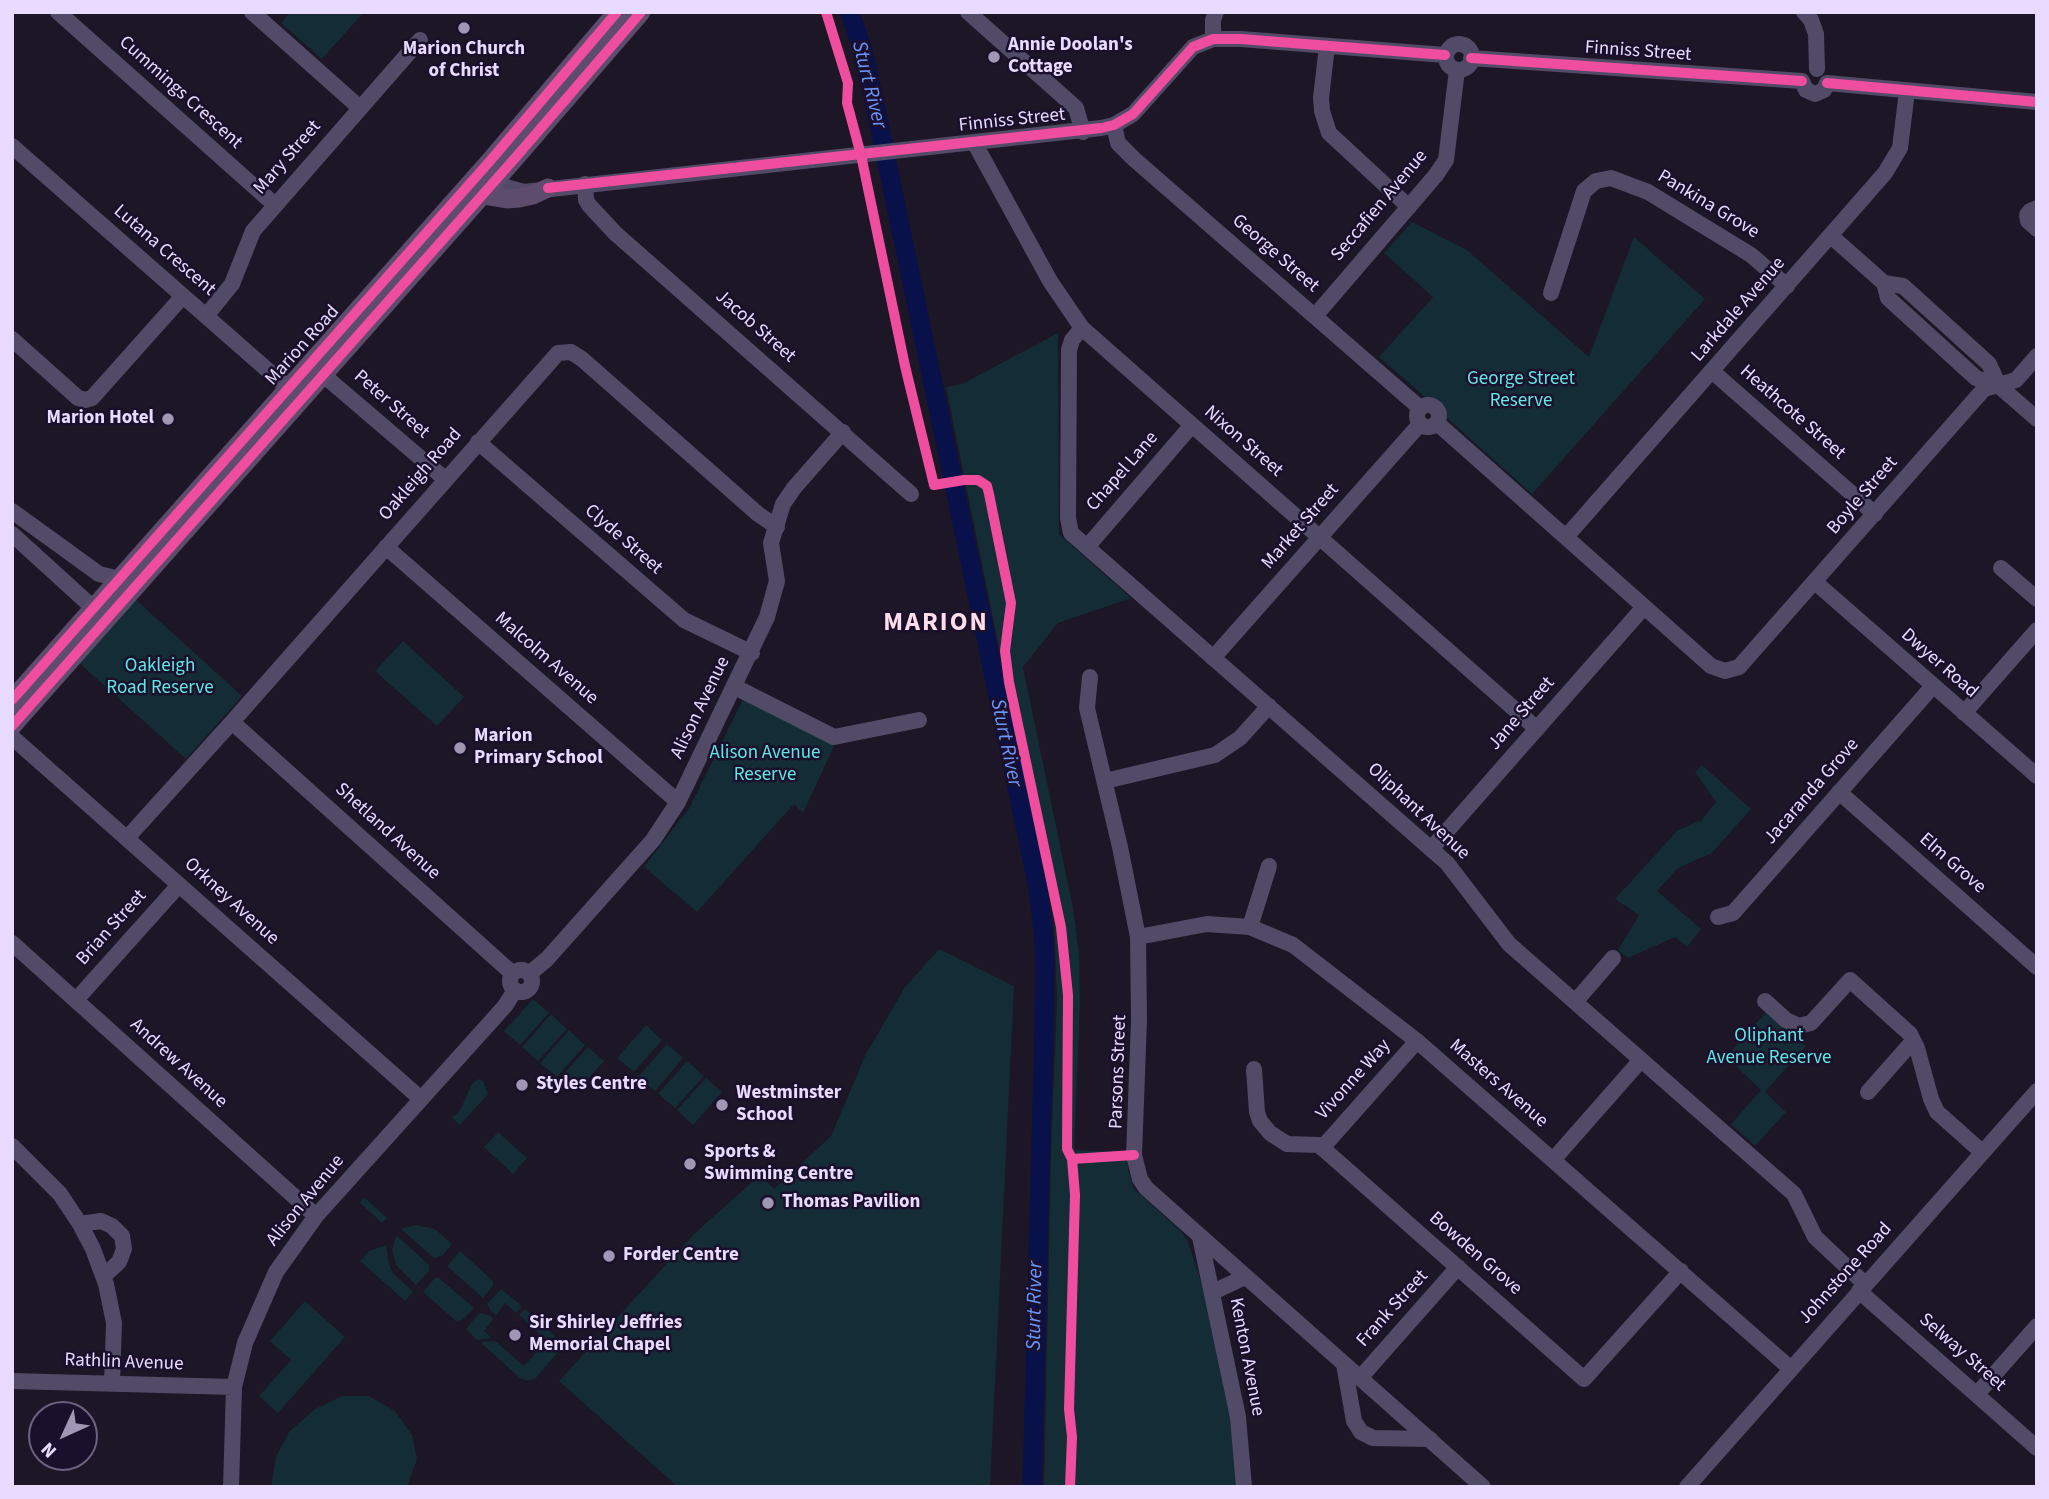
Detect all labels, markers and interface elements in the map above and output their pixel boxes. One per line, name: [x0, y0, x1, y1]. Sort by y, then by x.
marker: Marion Church of Christ: [456, 20, 472, 36]
street label: Cummings Crescent: [114, 32, 246, 154]
place label: Annie Doolan's Cottage: [1008, 35, 1133, 79]
street label: Finniss Street: [1584, 37, 1692, 67]
water label: Sturt River: [845, 38, 891, 132]
place label: Marion Church of Christ: [403, 39, 525, 83]
marker: Annie Doolan's Cottage: [986, 49, 1002, 65]
street label: Finniss Street: [958, 104, 1066, 138]
street label: Mary Street: [250, 116, 326, 200]
street label: Seccafien Avenue: [1327, 146, 1433, 266]
street label: Pankina Grove: [1653, 166, 1763, 244]
street label: Lutana Crescent: [108, 200, 220, 302]
street label: George Street: [1227, 210, 1323, 298]
street label: Larkdale Avenue: [1687, 253, 1791, 367]
street label: Jacob Street: [710, 286, 800, 368]
street label: Marion Road: [261, 301, 345, 391]
street label: Heathcote Street: [1734, 361, 1850, 465]
street label: Peter Street: [348, 366, 434, 444]
park label: George Street Reserve: [1467, 369, 1575, 413]
street label: Nixon Street: [1199, 402, 1287, 482]
place label: Marion Hotel: [46, 408, 154, 430]
marker: Marion Hotel: [160, 411, 176, 427]
street label: Oakleigh Road: [375, 424, 467, 526]
street label: Chapel Lane: [1082, 428, 1164, 516]
street label: Boyle Street: [1823, 452, 1903, 540]
street label: Market Street: [1258, 479, 1344, 575]
street label: Clyde Street: [579, 500, 667, 580]
street label: Malcolm Avenue: [490, 608, 602, 710]
district label: MARION: [884, 608, 988, 640]
street label: Dwyer Road: [1896, 624, 1982, 704]
street label: Alison Avenue: [666, 653, 736, 763]
park label: Oakleigh Road Reserve: [106, 656, 214, 700]
street label: Jane Street: [1484, 673, 1560, 755]
water label: Sturt River: [983, 697, 1027, 789]
place label: Marion Primary School: [474, 726, 603, 770]
street label: Jacaranda Grove: [1760, 734, 1864, 850]
marker: Marion Primary School: [452, 740, 468, 756]
park label: Alison Avenue Reserve: [710, 743, 820, 787]
street label: Oliphant Avenue: [1362, 759, 1474, 865]
street label: Shetland Avenue: [330, 779, 444, 885]
street label: Elm Grove: [1914, 829, 1990, 899]
street label: Orkney Avenue: [179, 853, 283, 951]
street label: Brian Street: [72, 886, 152, 970]
street label: Andrew Avenue: [125, 1014, 231, 1114]
street label: Parsons Street: [1106, 1015, 1132, 1129]
park label: Oliphant Avenue Reserve: [1706, 1026, 1832, 1070]
street label: Vivonne Way: [1312, 1035, 1396, 1125]
street label: Masters Avenue: [1444, 1035, 1552, 1133]
place label: Styles Centre: [536, 1074, 647, 1096]
marker: Styles Centre: [514, 1077, 530, 1093]
place label: Westminster School: [736, 1083, 841, 1127]
marker: Westminster School: [714, 1097, 730, 1113]
place label: Sports & Swimming Centre: [704, 1142, 853, 1186]
street label: Alison Avenue: [262, 1151, 350, 1251]
marker: Sports & Swimming Centre: [682, 1156, 698, 1172]
place label: Thomas Pavilion: [782, 1192, 920, 1214]
marker: Thomas Pavilion: [760, 1195, 776, 1211]
street label: Bowden Grove: [1424, 1207, 1526, 1301]
street label: Johnstone Road: [1795, 1219, 1897, 1329]
place label: Forder Centre: [623, 1245, 739, 1267]
marker: Forder Centre: [601, 1248, 617, 1264]
water label: Sturt River: [1023, 1261, 1049, 1351]
street label: Frank Street: [1352, 1266, 1434, 1352]
street label: Kenton Avenue: [1223, 1296, 1269, 1418]
street label: Selway Street: [1914, 1309, 2010, 1397]
place label: Sir Shirley Jeffries Memorial Chapel: [529, 1313, 682, 1357]
marker: Sir Shirley Jeffries Memorial Chapel: [507, 1327, 523, 1343]
street label: Rathlin Avenue: [64, 1350, 184, 1376]
north arrow: [28, 1401, 98, 1471]
text: N: [35, 1436, 63, 1464]

